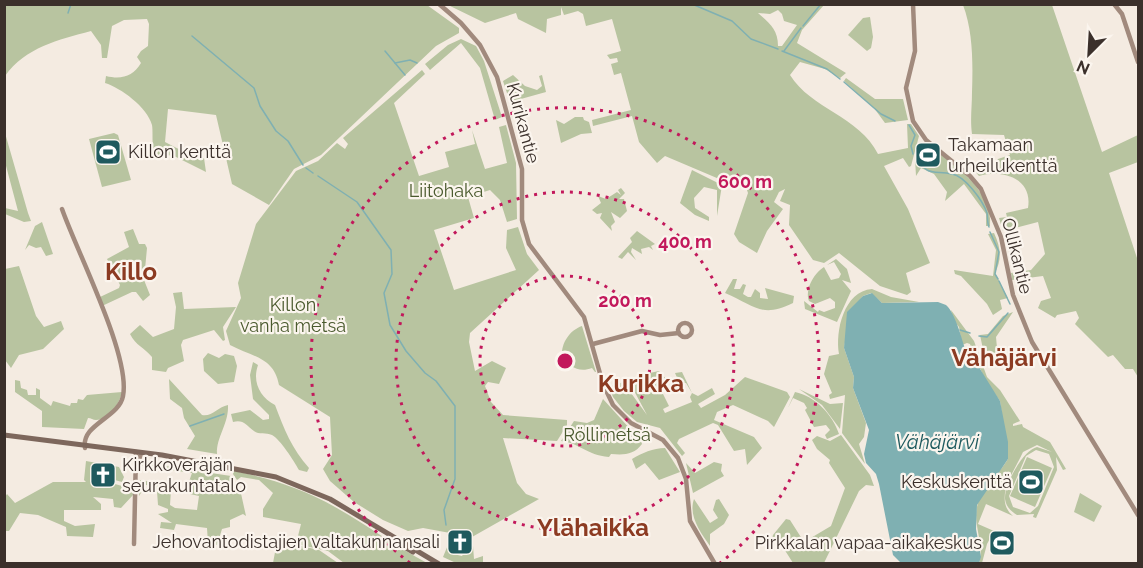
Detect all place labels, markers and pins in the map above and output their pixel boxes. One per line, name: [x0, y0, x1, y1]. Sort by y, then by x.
place label: Takamaan urheilukenttä: [948, 134, 1057, 176]
sports icon: Killon kenttä: [93, 137, 123, 167]
sports icon: Takamaan urheilukenttä: [913, 140, 943, 170]
place label: Killon kenttä: [128, 141, 231, 162]
centre of rings: [555, 351, 575, 371]
place label: Kirkkoveräjän seurakuntatalo: [122, 454, 246, 496]
church icon: Kirkkoveräjän seurakuntatalo: [88, 460, 118, 490]
sports icon: Keskuskenttä: [1016, 467, 1046, 497]
place label: Keskuskenttä: [901, 471, 1012, 492]
church icon: Jehovantodistajien valtakunnansali: [445, 527, 475, 557]
sports icon: Pirkkalan vapaa-aikakeskus: [987, 528, 1017, 558]
place label: Jehovantodistajien valtakunnansali: [152, 531, 440, 552]
place label: Pirkkalan vapaa-aikakeskus: [755, 532, 982, 553]

